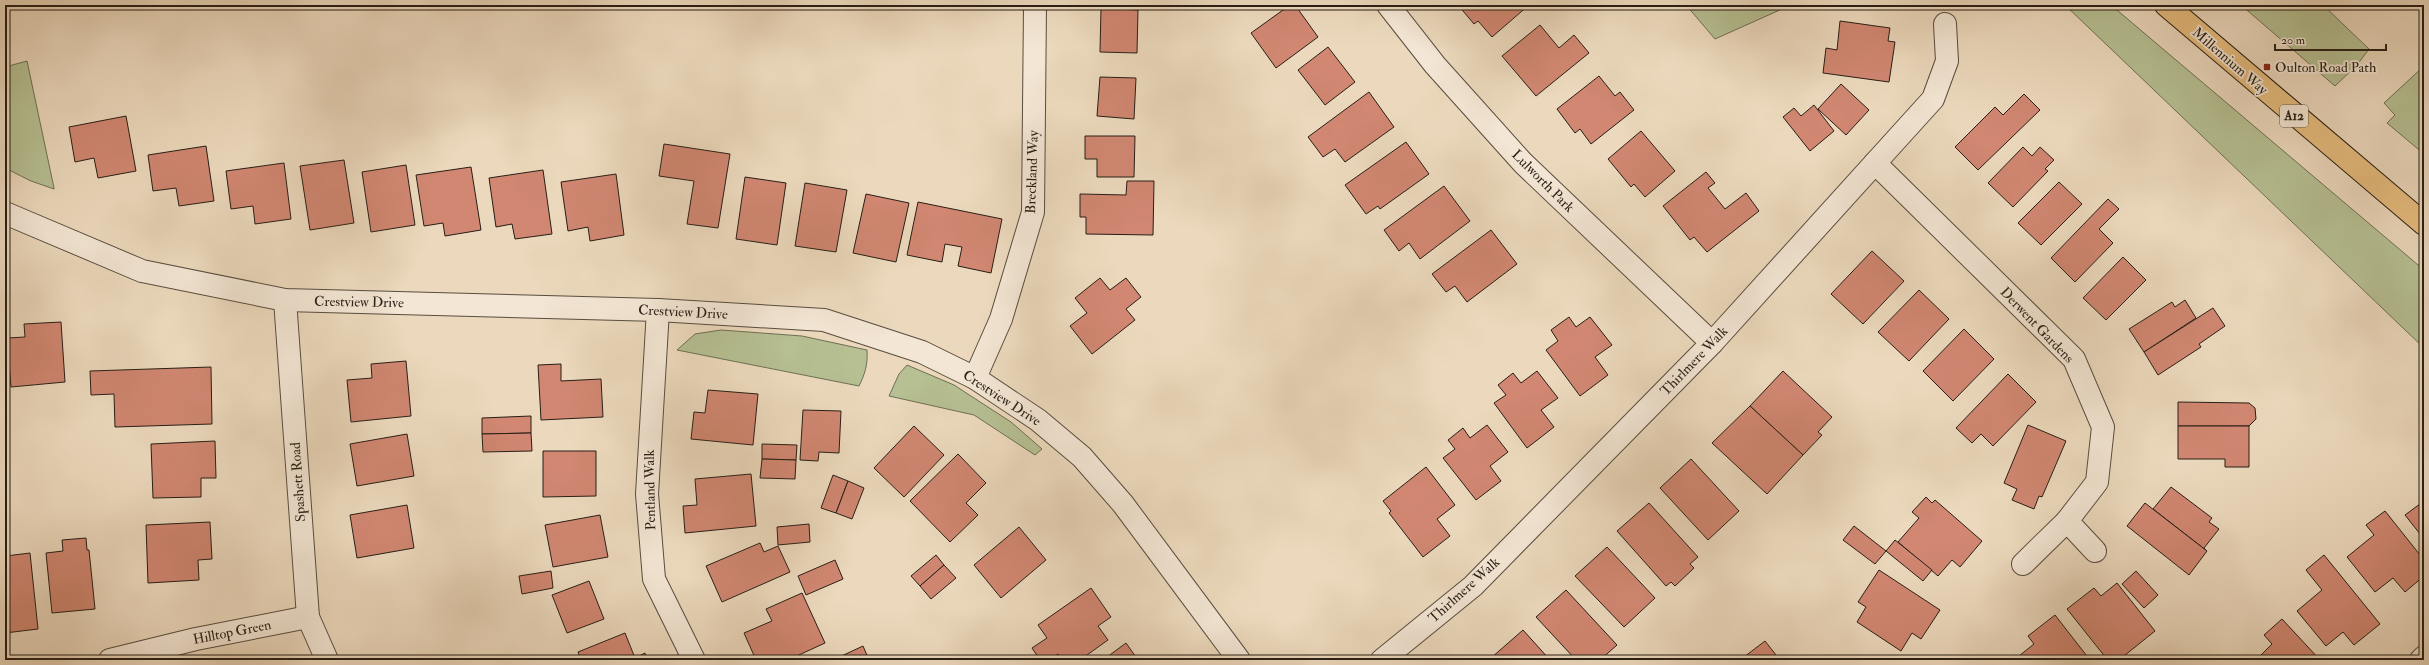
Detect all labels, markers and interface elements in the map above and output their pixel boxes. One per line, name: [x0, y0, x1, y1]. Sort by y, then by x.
street label: Millennium Way: [2188, 24, 2272, 100]
scale bar: [2275, 26, 2386, 52]
text: 20 m: [2281, 33, 2306, 48]
place label: Oulton Road Path: [2275, 59, 2377, 76]
marker: Oulton Road Path: [2262, 62, 2272, 72]
road number: A12: [2280, 105, 2308, 127]
street label: Breckland Way: [1022, 129, 1043, 214]
street label: Lulworth Park: [1508, 146, 1578, 216]
street label: Derwent Gardens: [1997, 284, 2078, 367]
street label: Crestview Drive: [314, 293, 404, 311]
street label: Crestview Drive: [638, 301, 728, 323]
street label: Thirlmere Walk: [1657, 323, 1732, 399]
street label: Crestview Drive: [960, 366, 1044, 430]
street label: Spashett Road: [287, 441, 310, 522]
street label: Pentland Walk: [641, 449, 659, 531]
street label: Thirlmere Walk: [1425, 553, 1503, 626]
street label: Hilltop Green: [191, 616, 273, 649]

